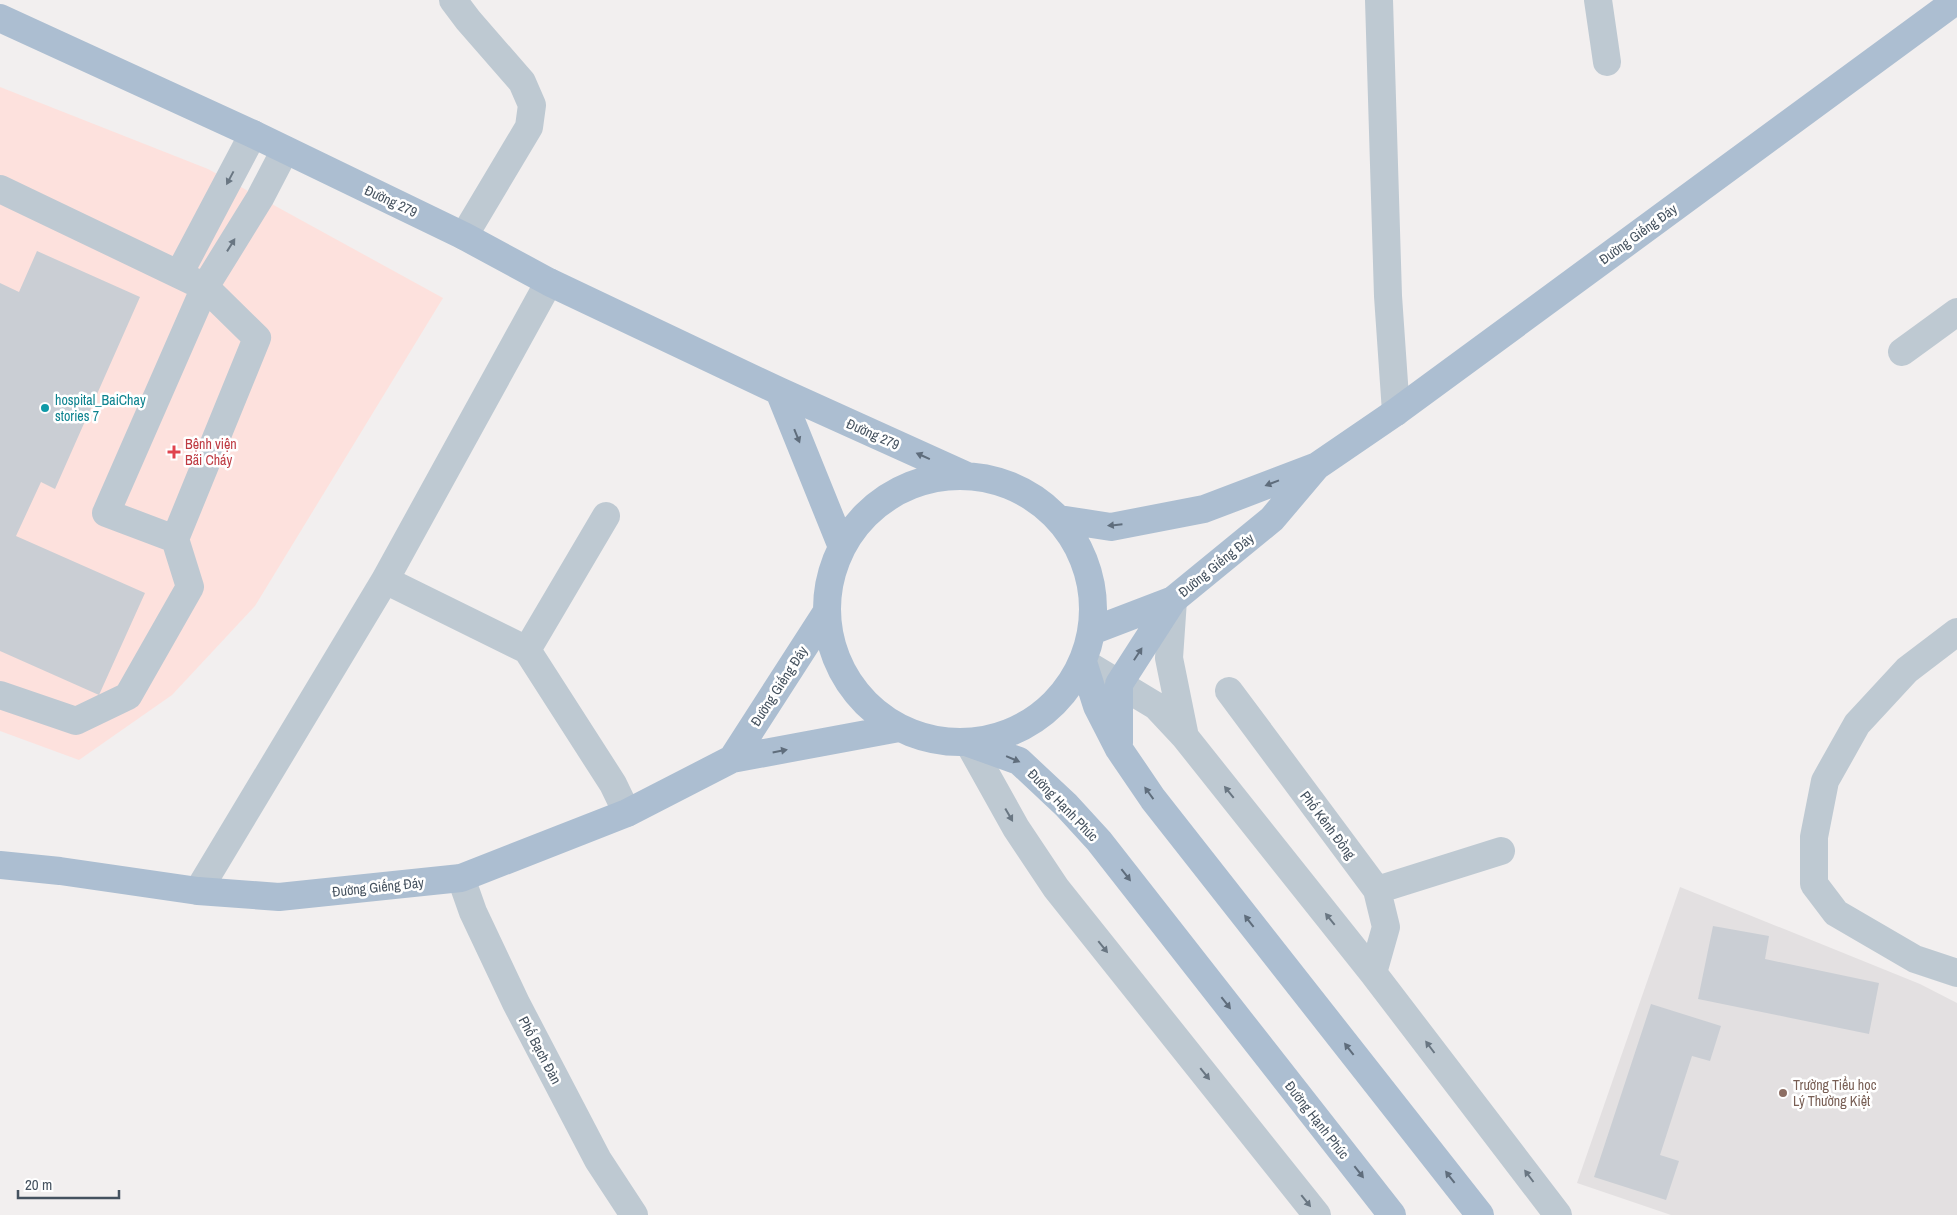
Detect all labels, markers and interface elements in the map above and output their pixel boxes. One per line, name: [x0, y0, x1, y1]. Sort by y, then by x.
one-way arrow: [226, 170, 234, 185]
street label: Đường 279: [362, 181, 420, 221]
street label: Đường Giếng Đáy: [1596, 200, 1681, 268]
one-way arrow: [226, 239, 235, 252]
place label: hospital_BaiChay stories 7: [55, 391, 146, 425]
marker: hospital_BaiChay stories 7: [39, 402, 51, 414]
street label: Đường 279: [844, 414, 902, 454]
one-way arrow: [794, 429, 801, 444]
place label: Bệnh viện Bãi Cháy: [185, 435, 237, 469]
marker: Bệnh viện Bãi Cháy: [167, 445, 181, 459]
one-way arrow: [916, 452, 930, 460]
one-way arrow: [1264, 480, 1279, 488]
one-way arrow: [1107, 521, 1123, 529]
street label: Đường Giếng Đáy: [1175, 529, 1258, 601]
street label: Đường Giếng Đáy: [746, 642, 812, 729]
one-way arrow: [1133, 647, 1143, 660]
one-way arrow: [773, 746, 789, 754]
one-way arrow: [1006, 756, 1020, 764]
street label: Đường Hạnh Phúc: [1024, 765, 1102, 845]
one-way arrow: [1144, 786, 1154, 800]
one-way arrow: [1223, 786, 1234, 799]
street label: Phố Kênh Đồng: [1296, 787, 1360, 863]
one-way arrow: [1005, 808, 1013, 823]
one-way arrow: [1120, 868, 1131, 881]
street label: Đường Giếng Đáy: [331, 873, 425, 901]
one-way arrow: [1325, 913, 1336, 926]
one-way arrow: [1244, 914, 1254, 928]
one-way arrow: [1098, 940, 1109, 953]
one-way arrow: [1220, 996, 1231, 1009]
street label: Phố Bạch Đàn: [515, 1013, 565, 1087]
one-way arrow: [1425, 1040, 1435, 1054]
one-way arrow: [1344, 1043, 1355, 1056]
one-way arrow: [1199, 1067, 1210, 1080]
place label: Trường Tiểu học Lý Thường Kiệt: [1793, 1076, 1877, 1110]
street label: Đường Hạnh Phúc: [1281, 1077, 1353, 1163]
marker: Trường Tiểu học Lý Thường Kiệt: [1777, 1087, 1789, 1099]
one-way arrow: [1353, 1165, 1364, 1178]
scale bar: [18, 1168, 119, 1200]
one-way arrow: [1523, 1170, 1534, 1183]
one-way arrow: [1444, 1171, 1455, 1184]
text: 20 m: [25, 1174, 52, 1195]
one-way arrow: [1301, 1194, 1312, 1207]

